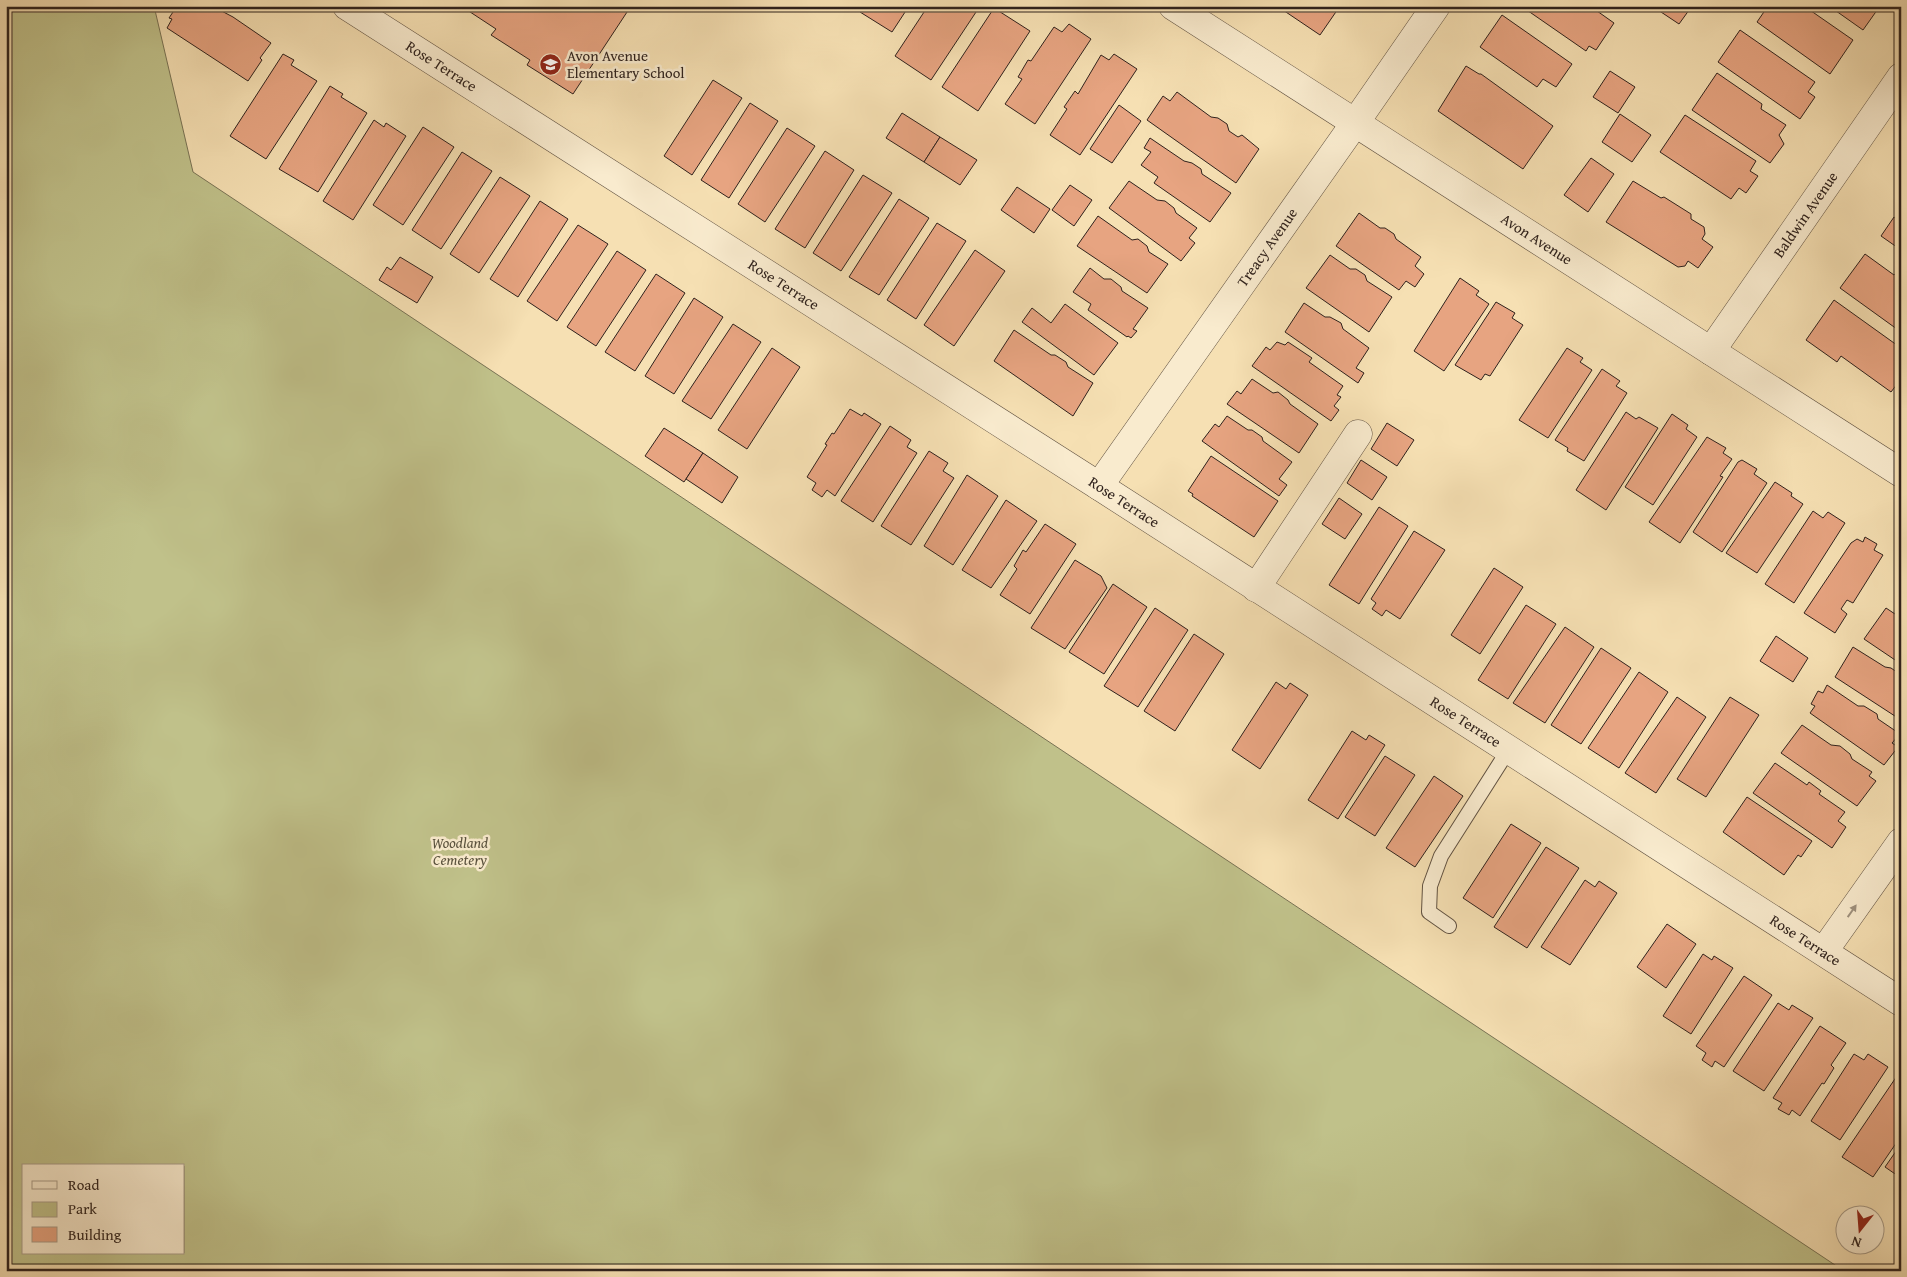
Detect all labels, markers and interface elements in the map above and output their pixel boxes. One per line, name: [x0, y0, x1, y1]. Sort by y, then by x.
street label: Rose Terrace: [402, 35, 481, 96]
place label: Avon Avenue Elementary School: [567, 45, 685, 83]
school or university icon: Avon Avenue Elementary School: [539, 53, 563, 77]
street label: Baldwin Avenue: [1768, 167, 1842, 262]
street label: Treacy Avenue: [1232, 203, 1302, 291]
street label: Avon Avenue: [1497, 208, 1577, 270]
street label: Rose Terrace: [744, 254, 823, 315]
street label: Rose Terrace: [1085, 471, 1164, 532]
street label: Rose Terrace: [1426, 691, 1505, 752]
park label: Woodland Cemetery: [432, 832, 488, 870]
one-way arrow: [1847, 905, 1857, 918]
street label: Rose Terrace: [1766, 909, 1845, 971]
legend: [22, 1164, 185, 1254]
text: Road: [68, 1174, 99, 1195]
text: Park: [68, 1198, 97, 1219]
north arrow: [1834, 1204, 1884, 1254]
text: Building: [68, 1224, 122, 1245]
text: N: [1848, 1231, 1864, 1253]

